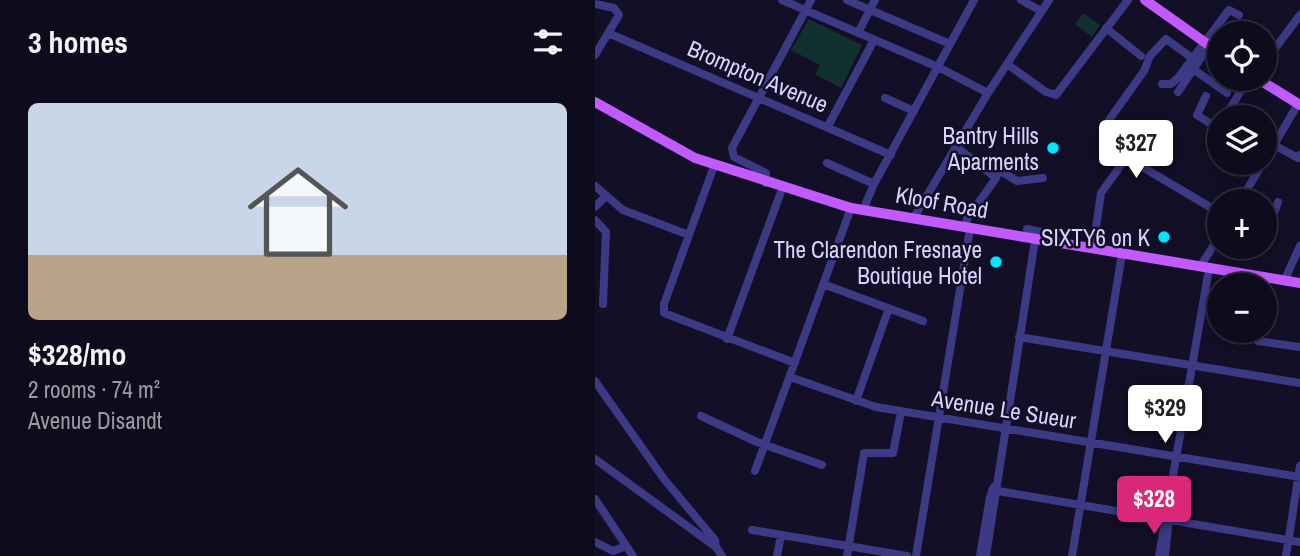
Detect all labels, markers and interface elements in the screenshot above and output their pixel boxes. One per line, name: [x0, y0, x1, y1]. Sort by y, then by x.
map controls: [1207, 21, 1277, 343]
button: locate: [1207, 21, 1277, 91]
text: 3 homes: [28, 22, 128, 62]
icon: filters: [529, 23, 567, 61]
street label: Brompton Avenue: [683, 33, 833, 119]
button: layers: [1207, 105, 1277, 175]
place label: Bantry Hills Aparments: [943, 120, 1039, 177]
pin: $327: [1095, 120, 1177, 180]
text: $327: [1115, 127, 1157, 158]
marker: Bantry Hills Aparments: [1045, 140, 1061, 156]
icon: home: [235, 149, 361, 275]
street label: Kloof Road: [893, 179, 991, 225]
button: +: [1207, 189, 1277, 259]
place label: SIXTY6 on K: [1041, 222, 1150, 253]
marker: SIXTY6 on K: [1156, 229, 1172, 245]
place label: The Clarendon Fresnaye Boutique Hotel: [773, 234, 982, 291]
marker: The Clarendon Fresnaye Boutique Hotel: [988, 254, 1004, 270]
button: −: [1207, 273, 1277, 343]
text: $328/mo: [28, 334, 126, 374]
text: 2 rooms · 74 m²: [28, 374, 160, 405]
street label: Avenue Le Sueur: [929, 382, 1079, 436]
pin: $329: [1124, 386, 1206, 445]
text: $329: [1144, 392, 1186, 423]
text: Avenue Disandt: [28, 405, 162, 436]
pin: $328: [1113, 476, 1195, 536]
text: $328: [1133, 483, 1175, 514]

